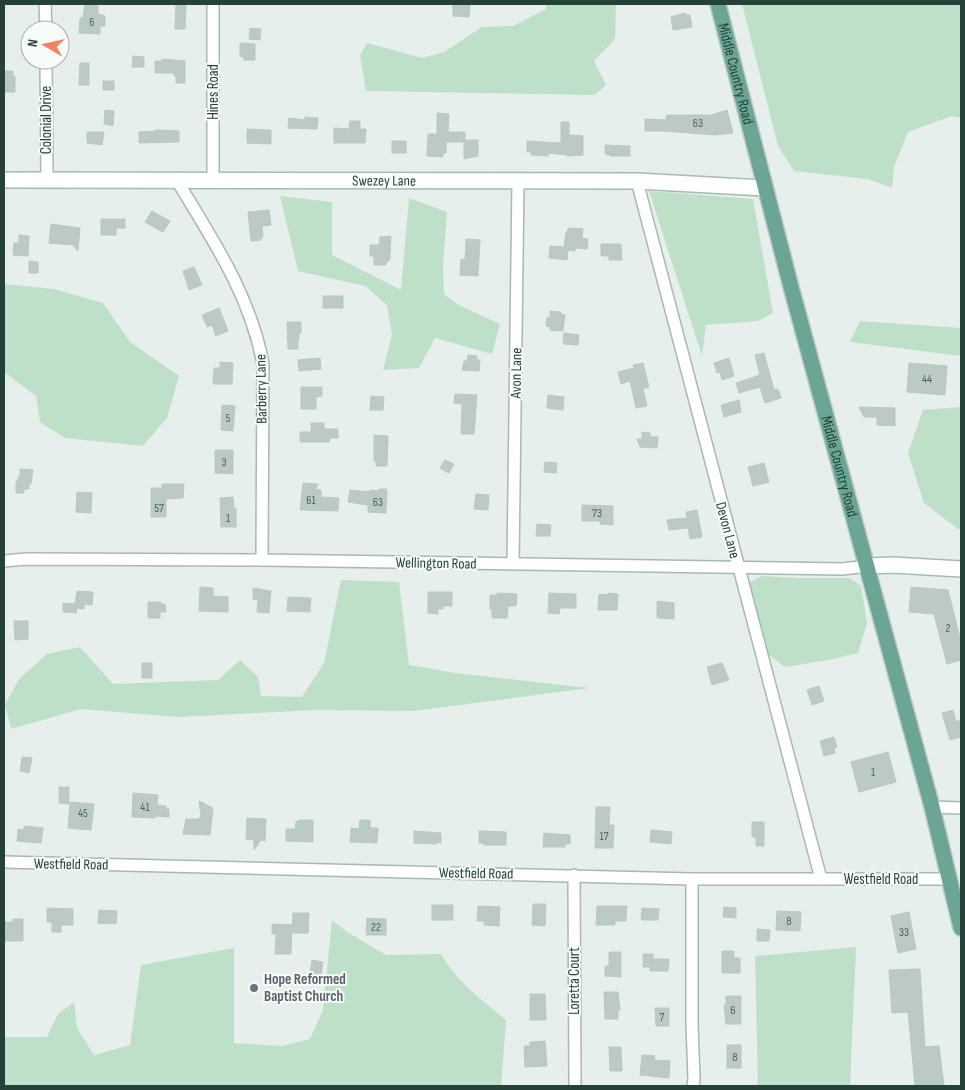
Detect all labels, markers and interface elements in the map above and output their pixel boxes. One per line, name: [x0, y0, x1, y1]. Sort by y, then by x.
house number: 6: [89, 15, 95, 30]
north arrow: [20, 20, 70, 70]
street label: Middle Country Road: [713, 21, 758, 127]
text: N: [24, 38, 42, 48]
street label: Hines Road: [204, 64, 223, 120]
street label: Colonial Drive: [37, 86, 56, 154]
house number: 63: [693, 116, 703, 131]
street label: Swezey Lane: [352, 172, 416, 191]
street label: Avon Lane: [507, 347, 526, 400]
street label: Barberry Lane: [251, 354, 272, 424]
house number: 44: [922, 372, 932, 387]
house number: 5: [226, 411, 231, 426]
street label: Middle Country Road: [816, 414, 862, 519]
house number: 3: [221, 455, 227, 470]
house number: 61: [306, 493, 317, 508]
house number: 63: [373, 495, 383, 510]
street label: Devon Lane: [711, 500, 744, 561]
house number: 57: [154, 501, 164, 516]
house number: 73: [592, 506, 602, 521]
house number: 1: [226, 511, 231, 526]
street label: Wellington Road: [395, 553, 477, 574]
house number: 2: [946, 621, 951, 636]
house number: 1: [871, 765, 876, 780]
house number: 41: [140, 800, 150, 815]
house number: 45: [78, 806, 88, 821]
house number: 17: [600, 829, 609, 844]
street label: Westfield Road: [34, 854, 108, 875]
street label: Westfield Road: [439, 863, 513, 884]
street label: Westfield Road: [844, 870, 918, 889]
house number: 8: [786, 914, 792, 929]
house number: 22: [371, 920, 381, 935]
house number: 33: [899, 925, 909, 940]
street label: Loretta Court: [565, 947, 584, 1015]
place label: Hope Reformed Baptist Church: [264, 970, 346, 1006]
marker: Hope Reformed Baptist Church: [248, 982, 260, 994]
house number: 6: [730, 1003, 736, 1018]
house number: 7: [660, 1010, 665, 1025]
house number: 8: [732, 1050, 738, 1065]

